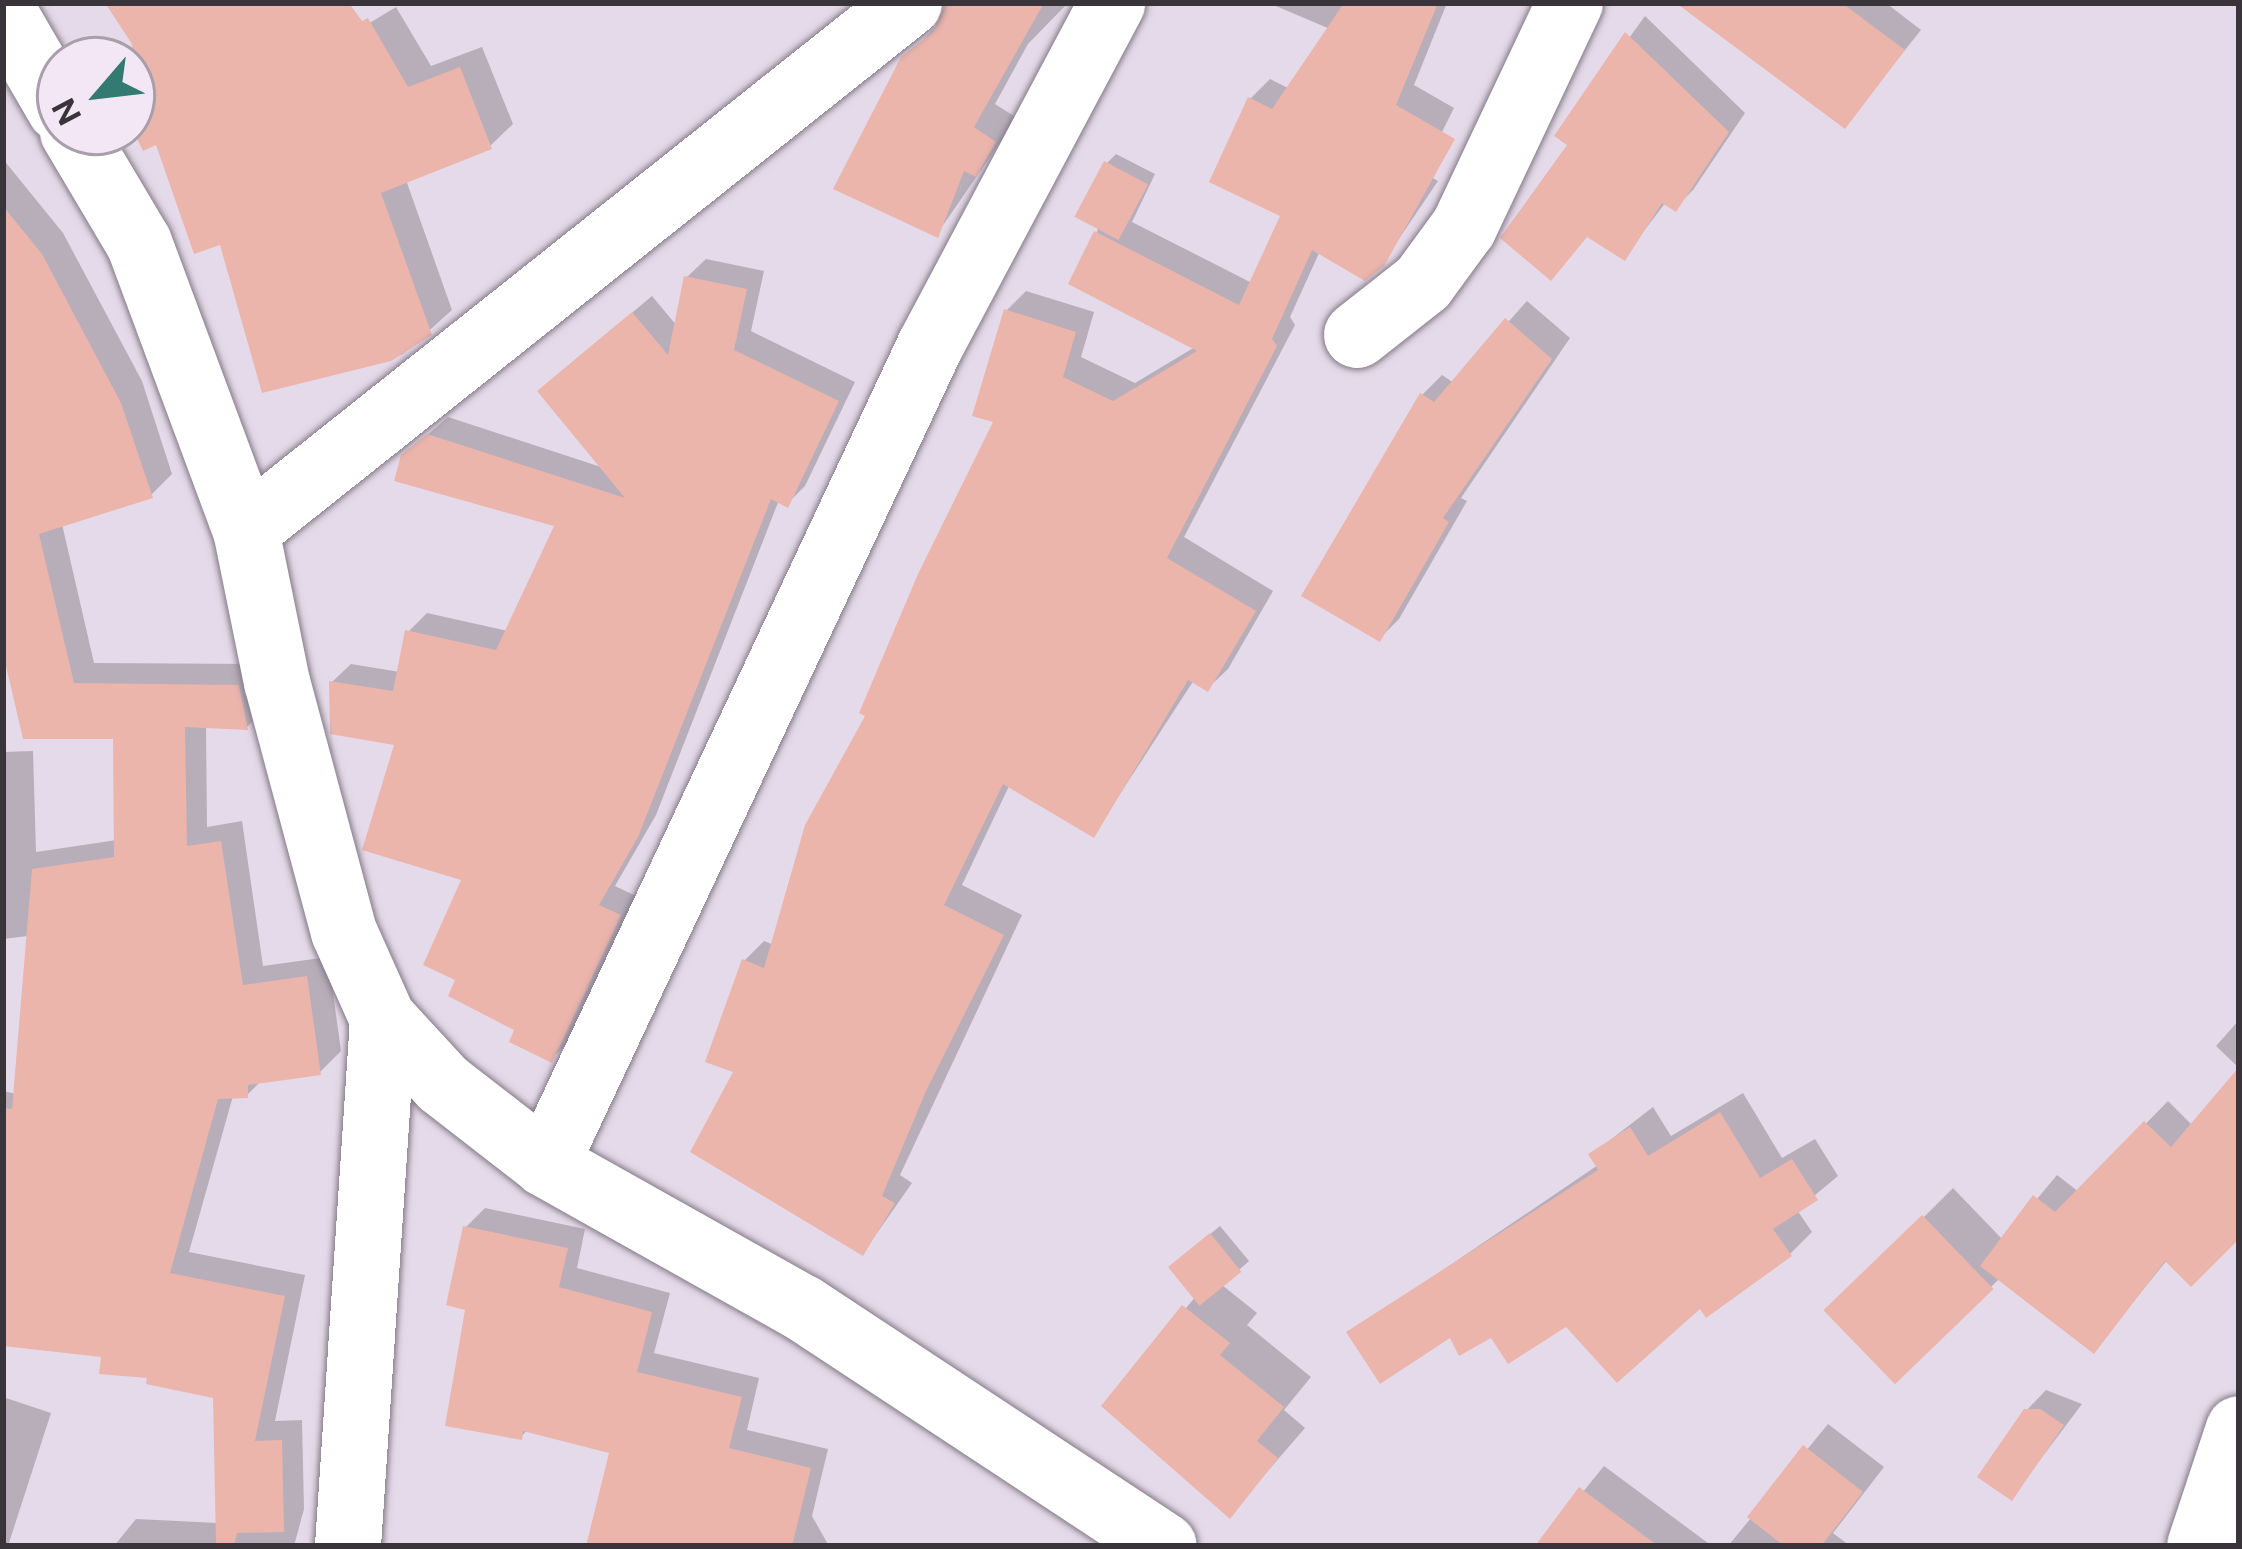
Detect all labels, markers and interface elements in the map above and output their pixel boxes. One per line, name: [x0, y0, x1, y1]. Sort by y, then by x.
north arrow: [36, 36, 156, 156]
text: N: [42, 91, 91, 132]

